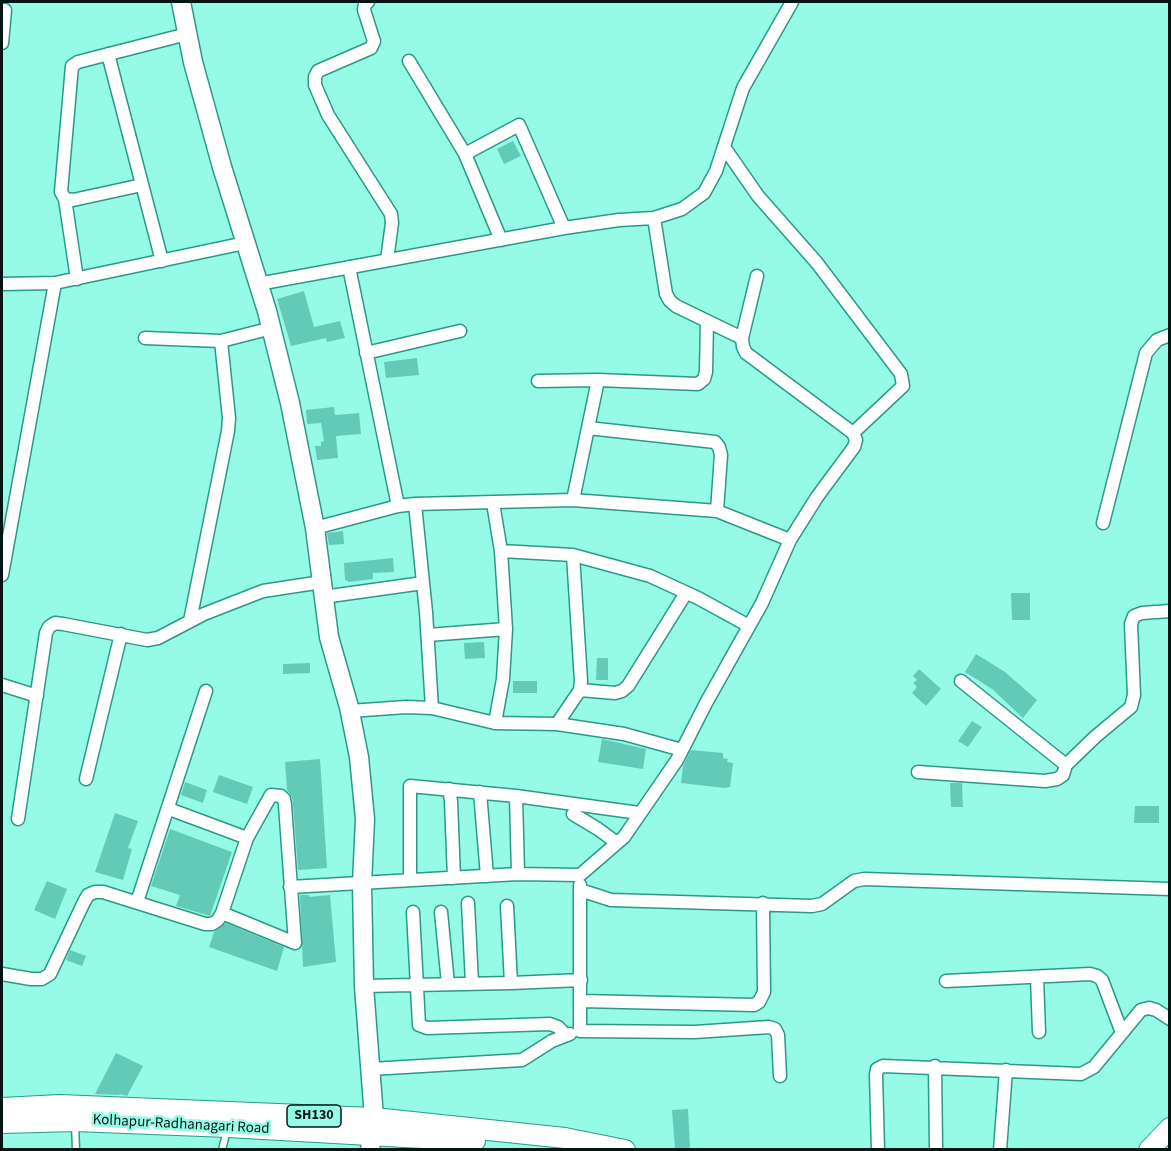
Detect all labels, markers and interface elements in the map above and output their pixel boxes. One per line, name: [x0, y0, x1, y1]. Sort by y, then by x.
road number: SH130: [287, 1105, 341, 1127]
street label: Kolhapur-Radhanagari Road: [92, 1111, 270, 1139]

